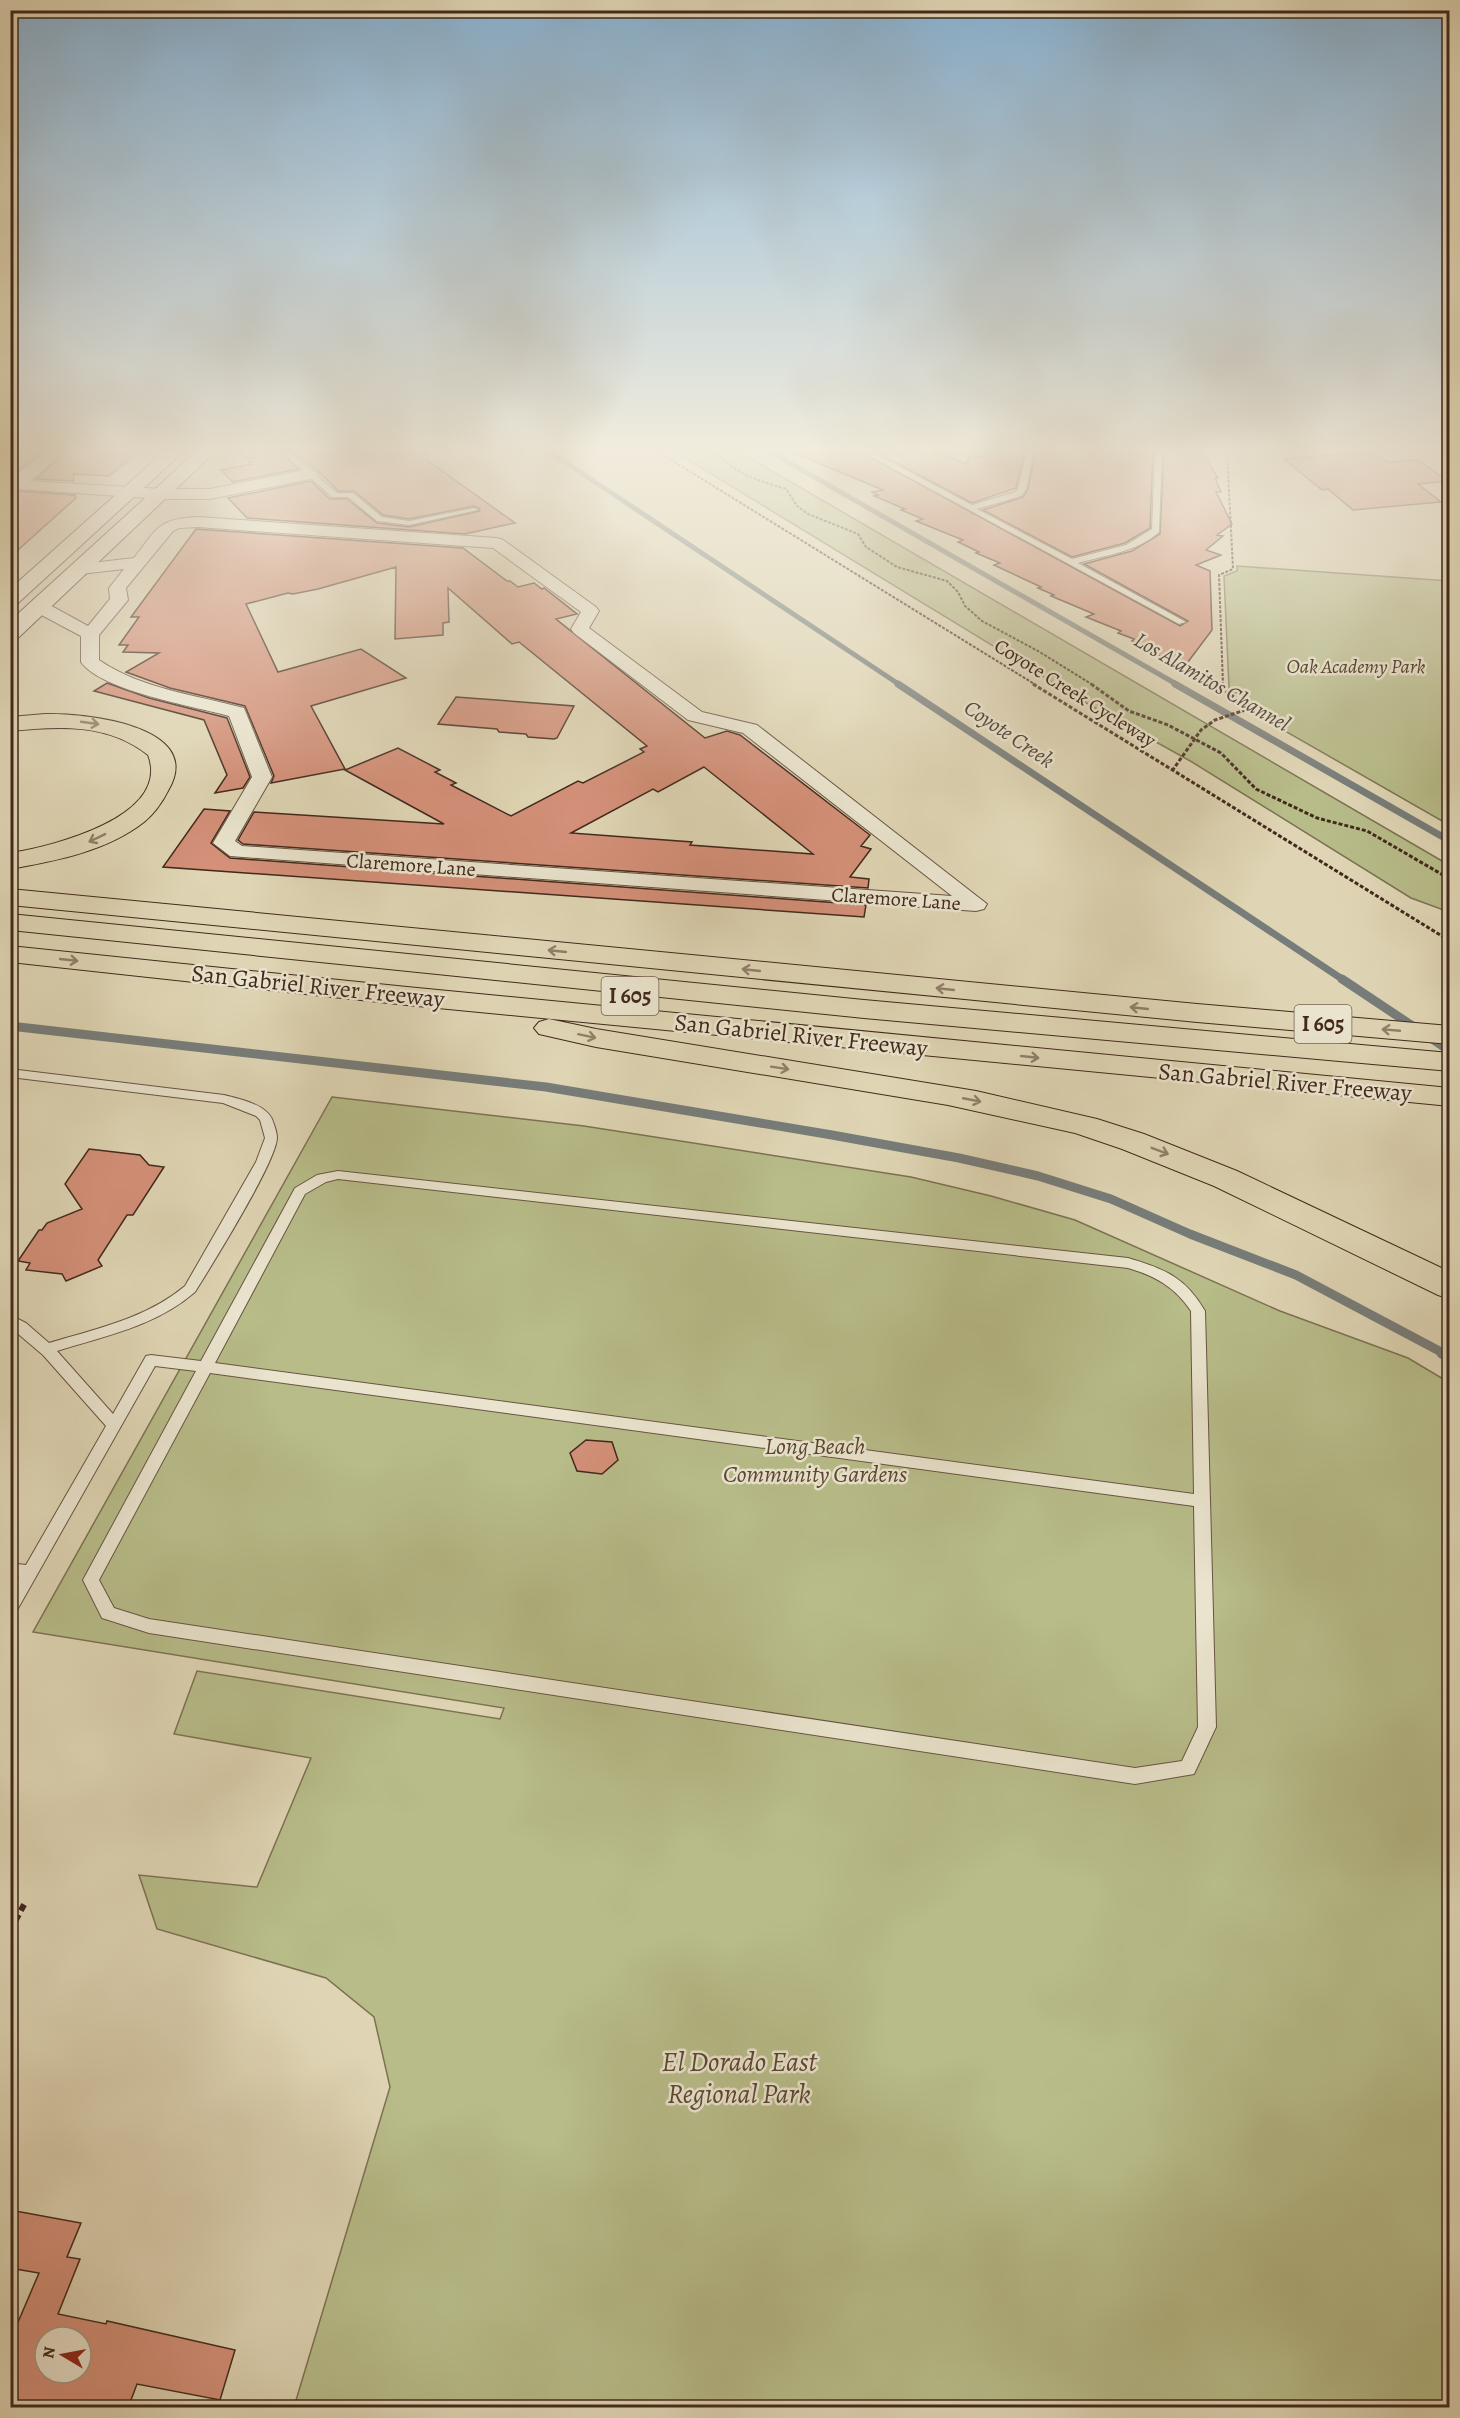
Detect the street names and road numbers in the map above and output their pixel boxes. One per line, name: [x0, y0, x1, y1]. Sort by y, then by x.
street label: Coyote Creek Cycleway: [990, 634, 1160, 752]
street label: Claremore Lane: [345, 847, 477, 883]
street label: Claremore Lane: [830, 881, 962, 917]
street label: San Gabriel River Freeway: [190, 957, 446, 1015]
road number: I 605: [602, 977, 658, 1015]
road number: I 605: [1294, 1005, 1352, 1043]
street label: San Gabriel River Freeway: [673, 1006, 929, 1064]
street label: San Gabriel River Freeway: [1157, 1055, 1413, 1109]

